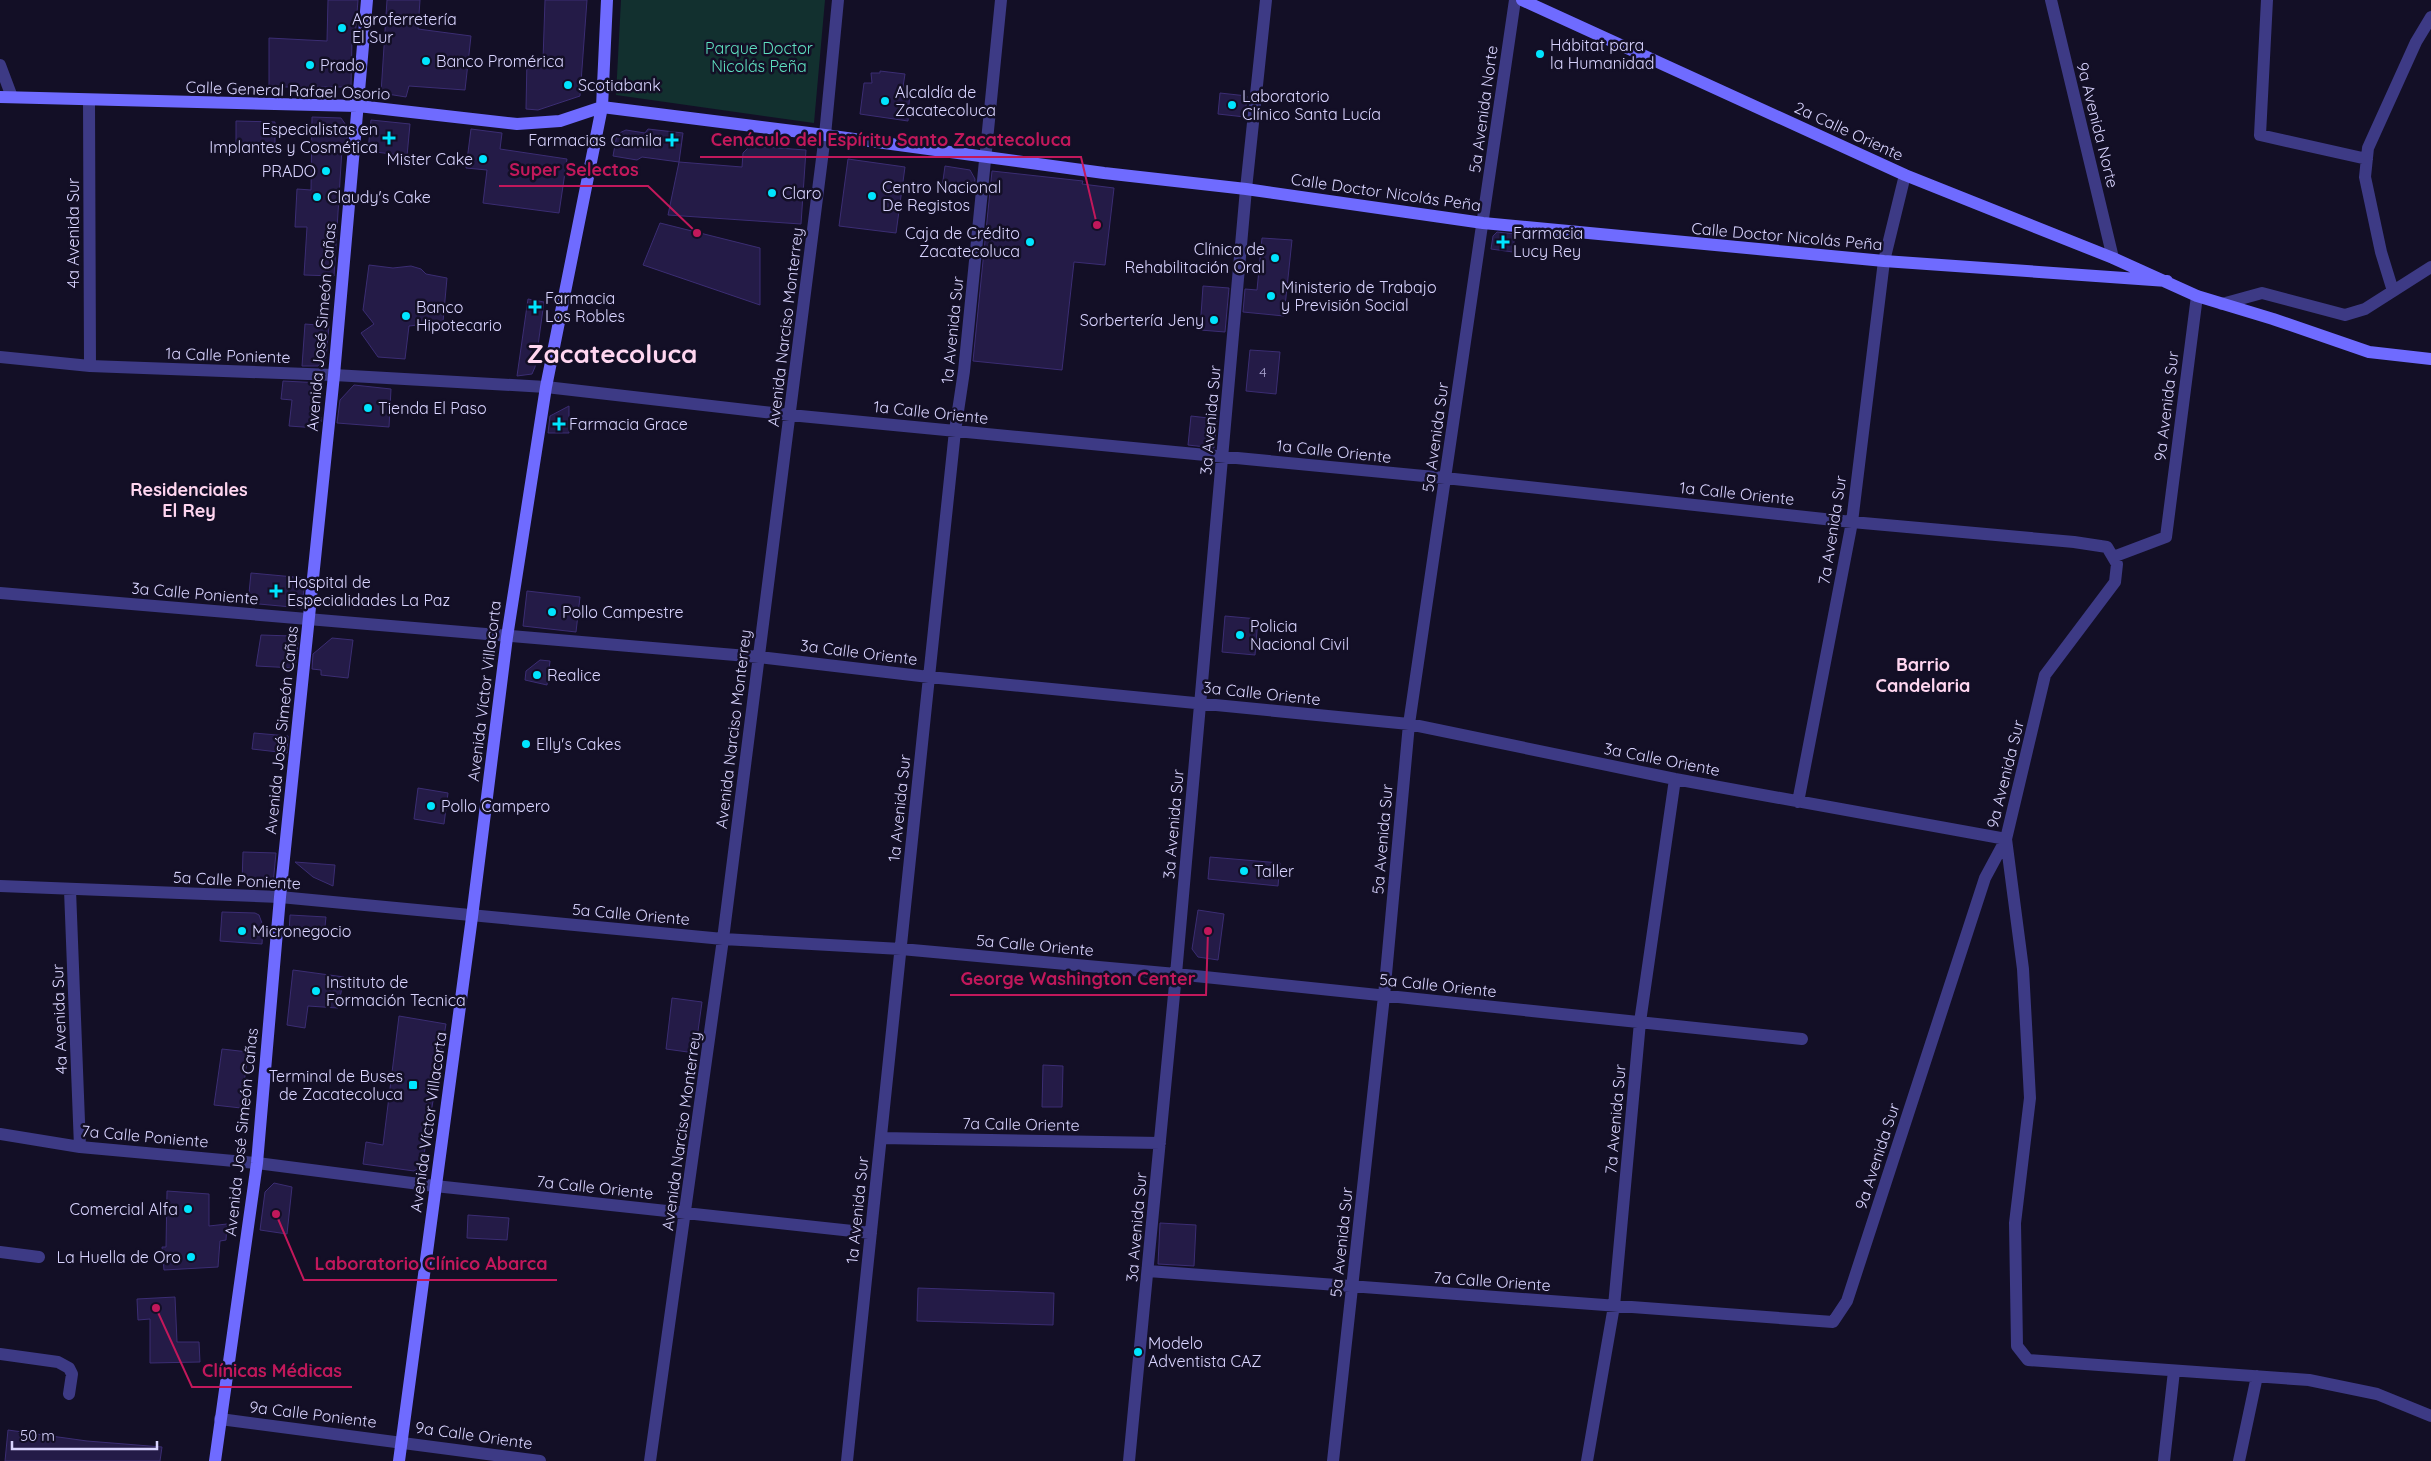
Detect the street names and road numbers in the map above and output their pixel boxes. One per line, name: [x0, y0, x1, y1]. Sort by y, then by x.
street label: 5a Avenida Norte: [1464, 44, 1502, 174]
street label: 9a Avenida Norte: [2073, 60, 2123, 190]
street label: Calle General Rafael Osorio: [185, 76, 391, 104]
street label: 2a Calle Oriente: [1791, 97, 1907, 165]
street label: Calle Doctor Nicolás Peña: [1290, 169, 1482, 215]
street label: 4a Avenida Sur: [63, 178, 83, 288]
street label: Calle Doctor Nicolás Peña: [1691, 218, 1883, 254]
street label: Avenida José Simeón Cañas: [302, 222, 340, 432]
street label: Avenida Narciso Monterrey: [763, 226, 807, 428]
street label: 1a Avenida Sur: [936, 275, 968, 385]
street label: 1a Calle Poniente: [165, 343, 291, 367]
street label: 9a Avenida Sur: [2149, 350, 2183, 462]
street label: 3a Avenida Sur: [1195, 364, 1225, 476]
street label: 5a Avenida Sur: [1417, 381, 1453, 493]
street label: 1a Calle Oriente: [873, 396, 989, 428]
street label: 1a Calle Oriente: [1276, 435, 1392, 467]
street label: 7a Avenida Sur: [1813, 474, 1851, 586]
street label: 1a Calle Oriente: [1679, 477, 1795, 509]
street label: 3a Calle Poniente: [131, 577, 259, 609]
street label: Avenida Víctor Villacorta: [463, 599, 505, 783]
street label: Avenida José Simeón Cañas: [260, 625, 302, 835]
street label: Avenida Narciso Monterrey: [711, 628, 755, 830]
street label: 3a Calle Oriente: [799, 635, 919, 669]
street label: 3a Calle Oriente: [1202, 677, 1322, 709]
street label: 9a Avenida Sur: [1982, 718, 2028, 830]
street label: 3a Calle Oriente: [1602, 738, 1722, 780]
street label: 1a Avenida Sur: [883, 753, 915, 863]
street label: 3a Avenida Sur: [1158, 768, 1188, 880]
street label: 5a Avenida Sur: [1367, 783, 1397, 895]
street label: 5a Calle Poniente: [173, 867, 301, 893]
street label: 5a Calle Oriente: [571, 899, 691, 929]
street label: 5a Calle Oriente: [975, 930, 1095, 960]
street label: 4a Avenida Sur: [47, 963, 71, 1075]
street label: 5a Calle Oriente: [1378, 969, 1498, 1001]
street label: Avenida José Simeón Cañas: [220, 1027, 262, 1237]
street label: Avenida Víctor Villacorta: [405, 1030, 451, 1214]
street label: Avenida Narciso Monterrey: [657, 1030, 705, 1232]
street label: 7a Avenida Sur: [1600, 1063, 1630, 1175]
street label: 9a Avenida Sur: [1850, 1100, 1904, 1212]
street label: 7a Calle Oriente: [962, 1113, 1080, 1135]
street label: 7a Calle Poniente: [81, 1120, 209, 1152]
street label: 1a Avenida Sur: [841, 1155, 873, 1265]
street label: 7a Calle Oriente: [536, 1171, 654, 1203]
street label: 3a Avenida Sur: [1121, 1171, 1151, 1283]
street label: 5a Avenida Sur: [1325, 1186, 1357, 1298]
street label: 7a Calle Oriente: [1433, 1267, 1551, 1295]
street label: 9a Calle Poniente: [248, 1396, 378, 1432]
street label: 9a Calle Oriente: [414, 1417, 534, 1453]

